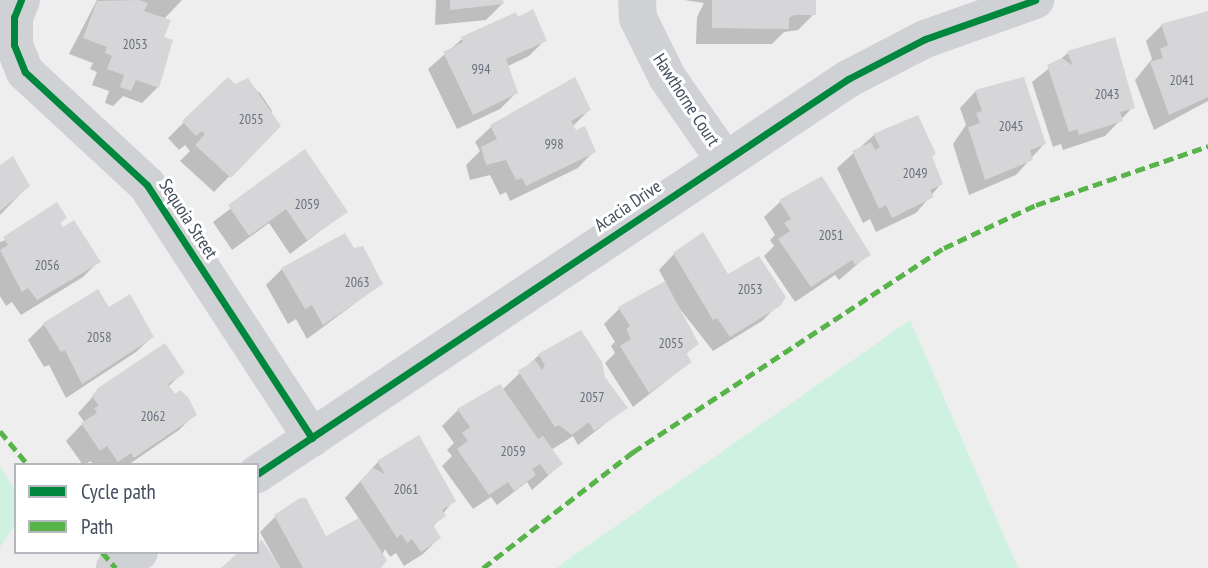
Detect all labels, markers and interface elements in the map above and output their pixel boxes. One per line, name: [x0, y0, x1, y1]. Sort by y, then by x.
house number: 2053: [122, 36, 148, 52]
street label: Hawthorne Court: [648, 50, 724, 150]
house number: 994: [472, 61, 490, 77]
house number: 2041: [1169, 72, 1195, 88]
house number: 2043: [1094, 86, 1120, 102]
house number: 2055: [238, 111, 264, 127]
house number: 2045: [998, 118, 1024, 134]
house number: 998: [545, 136, 563, 152]
house number: 2049: [902, 165, 928, 181]
street label: Sequoia Street: [154, 175, 222, 263]
street label: Acacia Drive: [590, 176, 666, 236]
house number: 2059: [294, 196, 320, 212]
house number: 2051: [818, 227, 844, 243]
house number: 2056: [34, 257, 60, 273]
house number: 2063: [344, 274, 370, 290]
house number: 2053: [737, 281, 763, 297]
house number: 2058: [86, 329, 112, 345]
house number: 2055: [658, 335, 684, 351]
house number: 2057: [579, 389, 605, 405]
house number: 2062: [140, 408, 166, 424]
house number: 2059: [500, 443, 526, 459]
legend: [14, 463, 259, 554]
text: Cycle path: [81, 478, 156, 505]
house number: 2061: [393, 481, 419, 497]
text: Path: [81, 513, 113, 540]

